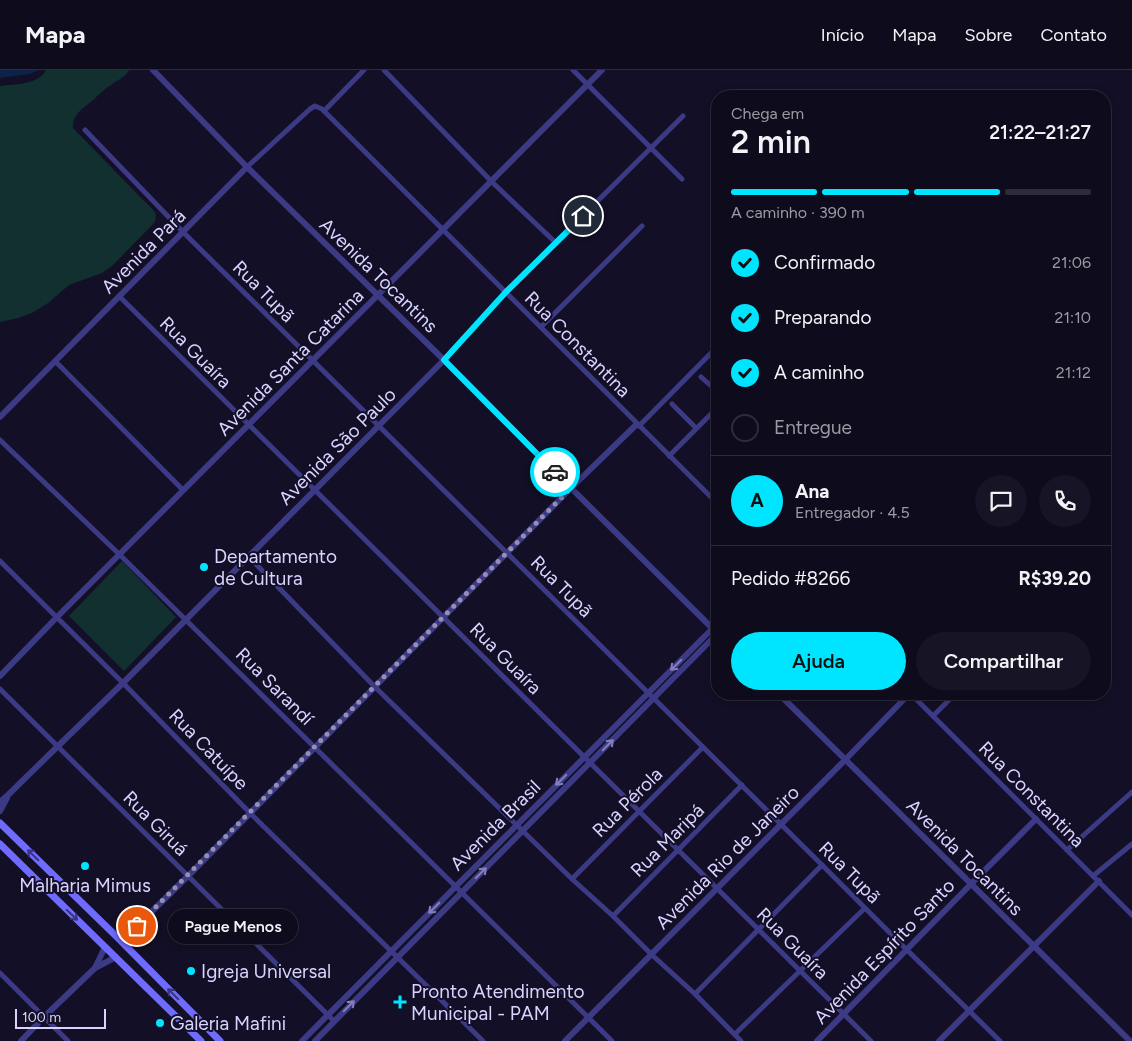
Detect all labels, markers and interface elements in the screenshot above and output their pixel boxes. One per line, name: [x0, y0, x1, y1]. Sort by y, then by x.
text: Mapa: [25, 20, 86, 49]
text: Início: [821, 24, 864, 46]
text: Mapa: [892, 24, 936, 46]
text: Sobre: [964, 24, 1012, 46]
text: Contato: [1040, 24, 1107, 46]
text: Chega em: [731, 104, 804, 123]
text: 21:22–21:27: [989, 121, 1091, 144]
text: 2 min: [731, 123, 811, 161]
pin: [562, 195, 604, 237]
icon: home: [569, 202, 597, 230]
text: A caminho · 390 m: [731, 203, 865, 222]
street label: Avenida Pará: [96, 204, 190, 298]
street label: Avenida Tocantins: [315, 213, 443, 338]
icon: check: [731, 249, 759, 277]
text: Confirmado: [774, 251, 875, 274]
text: 21:06: [1052, 253, 1091, 272]
street label: Rua Tupã: [228, 256, 299, 327]
street label: Avenida Santa Catarina: [212, 284, 368, 440]
street label: Rua Constantina: [520, 287, 635, 402]
icon: check: [731, 304, 759, 332]
text: Preparando: [774, 306, 872, 329]
text: 21:10: [1055, 308, 1091, 327]
street label: Rua Guaíra: [155, 312, 236, 393]
icon: check: [731, 359, 759, 387]
text: A caminho: [774, 361, 864, 384]
text: 21:12: [1056, 363, 1091, 382]
street label: Avenida São Paulo: [274, 383, 401, 510]
text: Entregue: [774, 416, 852, 439]
courier: [530, 447, 580, 497]
icon: car: [541, 458, 569, 486]
button: chat: [975, 475, 1027, 527]
button: phone: [1039, 475, 1091, 527]
text: Ana: [795, 480, 830, 503]
text: A: [750, 489, 764, 512]
text: Entregador · 4.5: [795, 503, 910, 522]
place label: Departamento de Cultura: [214, 545, 337, 590]
street label: Rua Tupã: [526, 551, 597, 622]
marker: Departamento de Cultura: [198, 561, 210, 573]
text: Pedido #8266: [731, 567, 850, 590]
text: R$39.20: [1019, 567, 1091, 590]
street label: Rua Guaíra: [465, 618, 546, 699]
button: Ajuda: [731, 632, 906, 690]
button: Compartilhar: [916, 632, 1091, 690]
street label: Rua Sarandí: [231, 643, 319, 731]
one-way arrow: [670, 659, 682, 671]
street label: Rua Catuípe: [164, 704, 253, 795]
street label: Rua Constantina: [974, 737, 1089, 852]
one-way arrow: [601, 739, 614, 751]
street label: Rua Pérola: [588, 763, 667, 842]
one-way arrow: [555, 774, 567, 786]
street label: Avenida Brasil: [445, 775, 545, 875]
street label: Avenida Rio de Janeiro: [651, 781, 804, 934]
street label: Rua Giruá: [118, 786, 193, 861]
street label: Avenida Tocantins: [902, 794, 1028, 920]
street label: Rua Maripá: [626, 799, 709, 882]
street label: Rua Tupã: [814, 837, 885, 908]
one-way arrow: [27, 849, 39, 861]
marker: Malharia Mimus: [79, 860, 91, 872]
one-way arrow: [475, 867, 487, 879]
place label: Malharia Mimus: [19, 874, 151, 897]
street label: Avenida Espírito Santo: [809, 874, 960, 1029]
one-way arrow: [428, 902, 440, 914]
street label: Rua Guaíra: [752, 903, 833, 984]
pin: [116, 905, 158, 947]
one-way arrow: [66, 908, 78, 921]
callout: Pague Menos: [167, 908, 297, 944]
icon: bag: [123, 912, 151, 940]
text: Pague Menos: [184, 917, 282, 936]
place label: Igreja Universal: [201, 960, 331, 983]
marker: Igreja Universal: [185, 965, 197, 977]
place label: Pronto Atendimento Municipal - PAM: [411, 980, 585, 1025]
one-way arrow: [167, 988, 180, 1000]
marker: Pronto Atendimento Municipal - PAM: [393, 995, 407, 1009]
one-way arrow: [343, 1000, 355, 1012]
scale bar: [15, 1006, 106, 1029]
text: 100 m: [22, 1009, 61, 1026]
place label: Galeria Mafini: [170, 1012, 286, 1035]
marker: Galeria Mafini: [154, 1017, 166, 1029]

